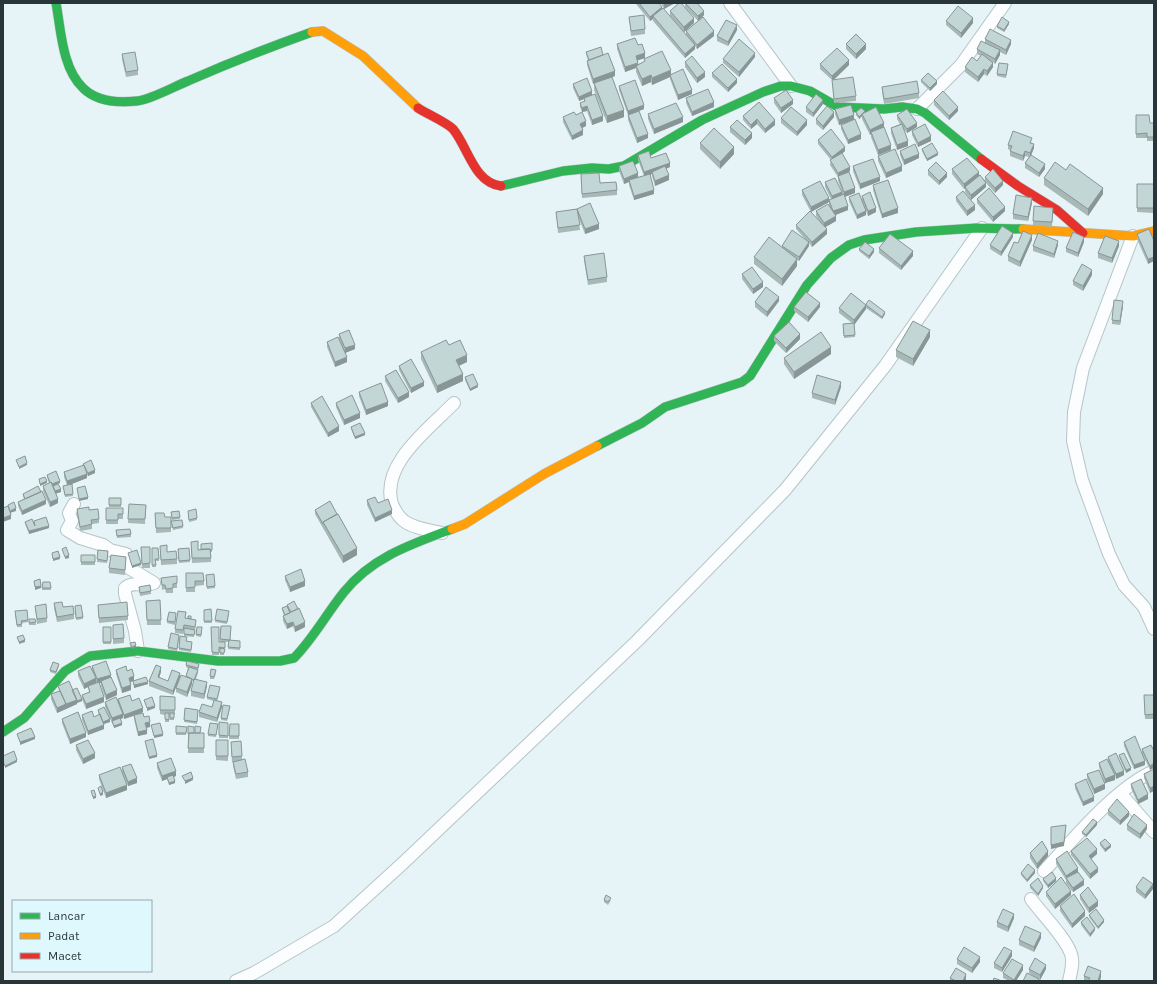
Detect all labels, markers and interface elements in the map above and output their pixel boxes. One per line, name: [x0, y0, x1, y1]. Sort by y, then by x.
legend: [12, 900, 152, 972]
text: Lancar: [48, 909, 85, 923]
text: Padat: [48, 929, 80, 943]
text: Macet: [48, 949, 82, 963]

